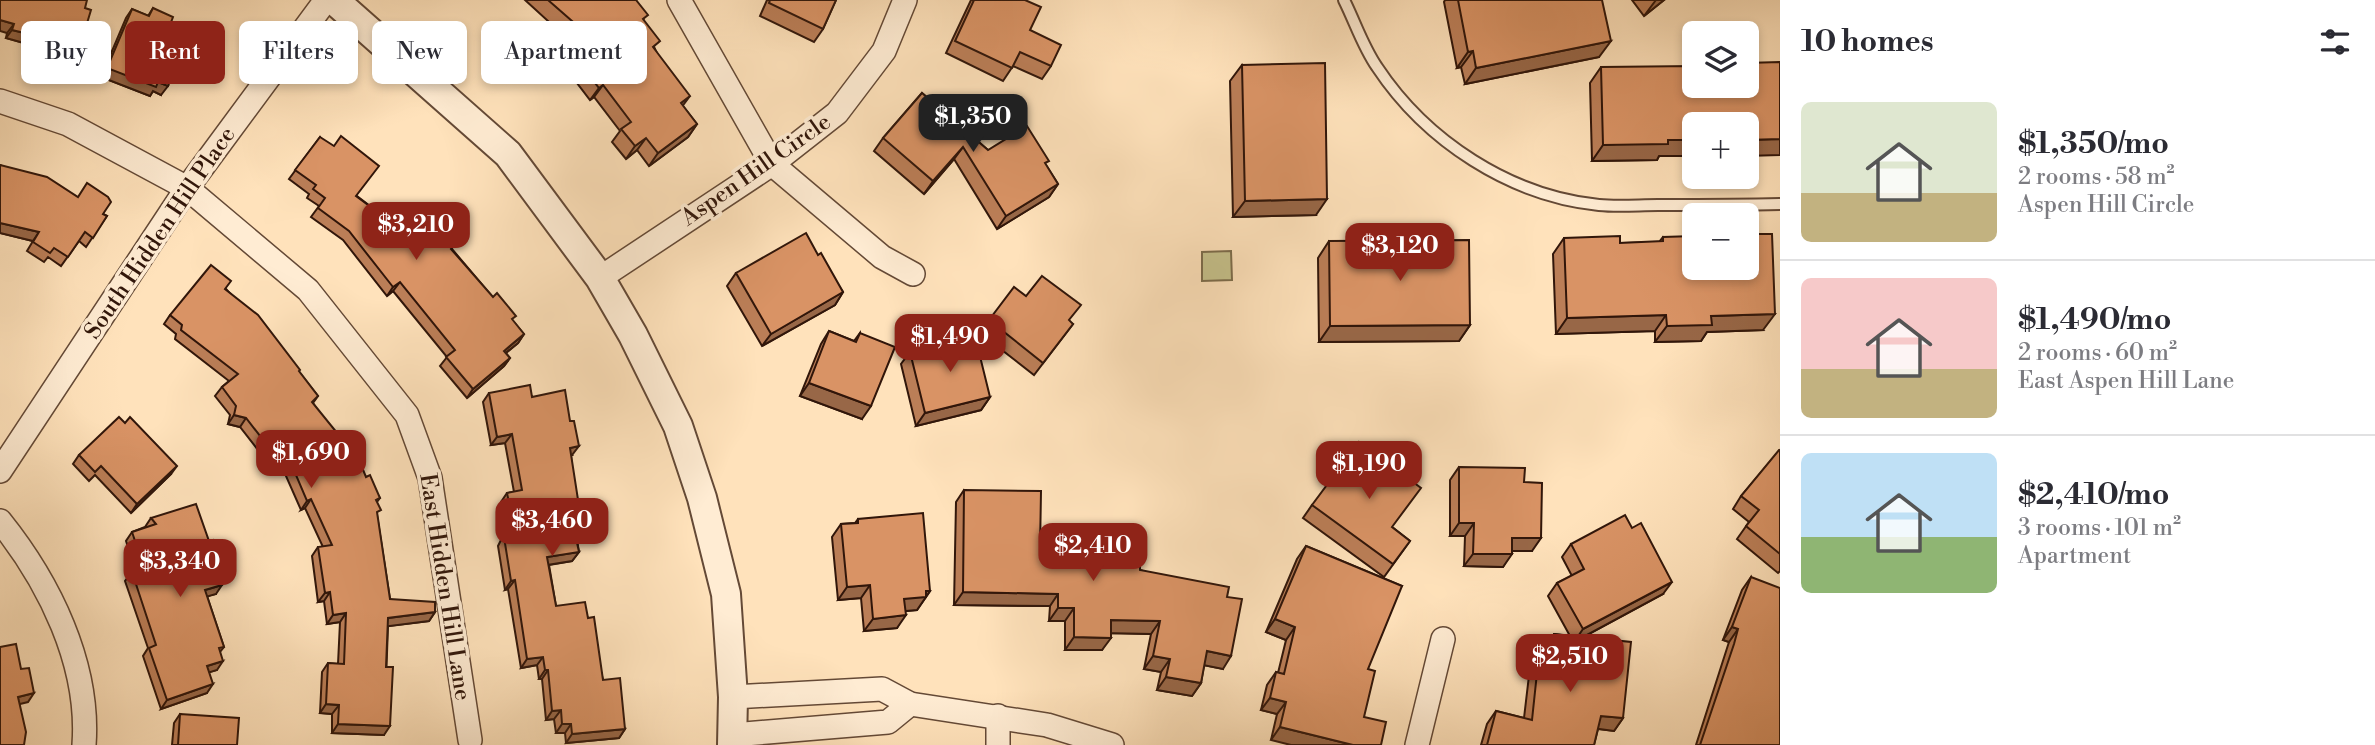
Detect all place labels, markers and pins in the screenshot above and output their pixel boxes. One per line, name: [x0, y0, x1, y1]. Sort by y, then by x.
pin: $1,350: [916, 94, 1030, 154]
pin: $3,210: [359, 202, 473, 262]
pin: $3,120: [1343, 224, 1457, 283]
pin: $1,490: [893, 314, 1007, 374]
pin: $1,690: [254, 430, 368, 490]
pin: $1,190: [1312, 442, 1426, 501]
pin: $3,460: [495, 498, 609, 558]
pin: $2,410: [1036, 524, 1150, 583]
pin: $3,340: [123, 540, 237, 599]
pin: $2,510: [1513, 634, 1627, 694]

